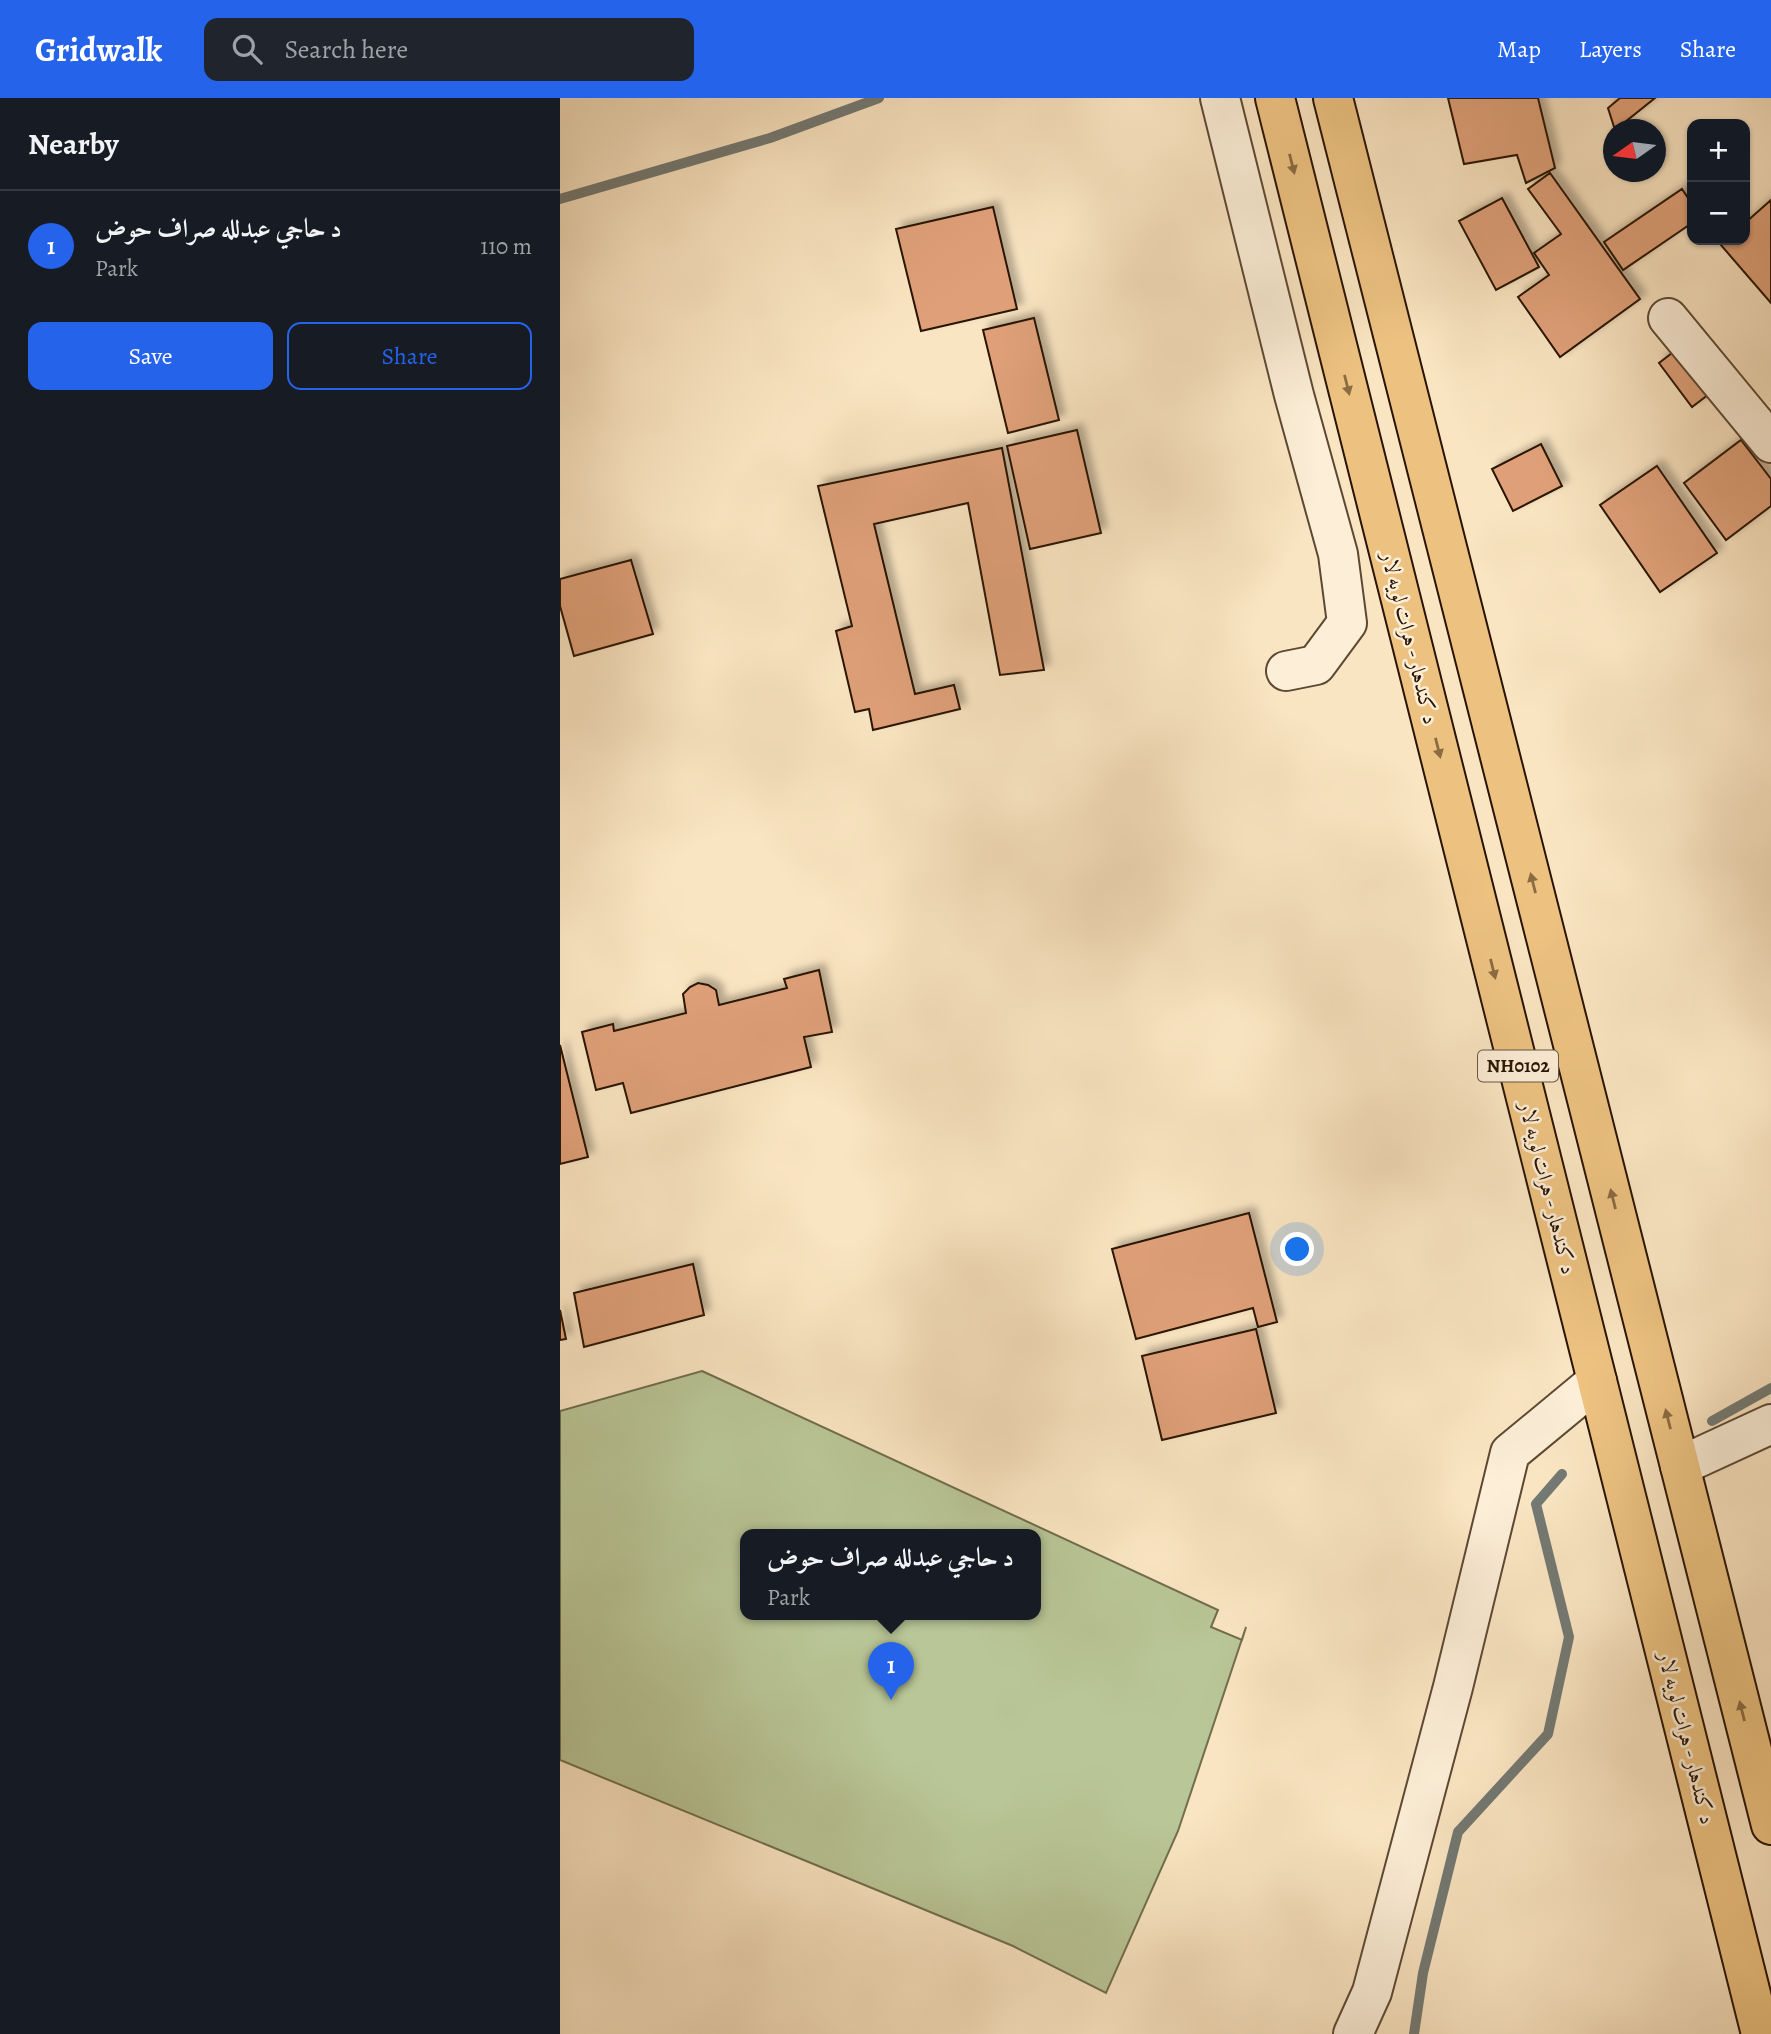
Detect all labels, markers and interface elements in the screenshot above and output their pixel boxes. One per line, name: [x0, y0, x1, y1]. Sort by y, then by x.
search box: [204, 18, 694, 81]
text: Gridwalk: [35, 27, 162, 72]
icon: search: [228, 30, 266, 68]
text: Search here: [284, 32, 408, 67]
text: Map: [1497, 33, 1541, 65]
text: Layers: [1579, 33, 1642, 65]
text: Share: [1680, 33, 1736, 65]
north arrow: [1603, 119, 1666, 182]
map controls: [1687, 119, 1750, 245]
button: +: [1687, 119, 1750, 182]
text: Nearby: [28, 124, 119, 164]
one-way arrow: [1287, 153, 1298, 175]
button: −: [1687, 182, 1750, 245]
text: د حاجي عبدلله صراف حوض: [95, 211, 342, 246]
text: 1: [47, 231, 55, 262]
text: 110 m: [480, 231, 532, 262]
text: Park: [95, 253, 138, 284]
button: Save: [28, 322, 273, 390]
button: Share: [287, 322, 532, 390]
one-way arrow: [1342, 374, 1353, 396]
street label: د کندهار - هرات لويه لار: [1375, 547, 1445, 727]
one-way arrow: [1433, 737, 1444, 759]
one-way arrow: [1527, 872, 1538, 894]
one-way arrow: [1488, 958, 1499, 980]
road number: NH0102: [1478, 1050, 1558, 1082]
street label: د کندهار - هرات لويه لار: [1513, 1097, 1583, 1277]
one-way arrow: [1607, 1188, 1618, 1210]
your location: [1280, 1232, 1314, 1266]
one-way arrow: [1663, 1409, 1673, 1430]
popup: [740, 1529, 1041, 1620]
text: د حاجي عبدلله صراف حوض: [767, 1540, 1014, 1575]
text: Park: [767, 1582, 810, 1613]
pin: 1: [868, 1642, 914, 1700]
street label: د کندهار - هرات لويه لار: [1652, 1647, 1722, 1827]
one-way arrow: [1736, 1700, 1747, 1722]

